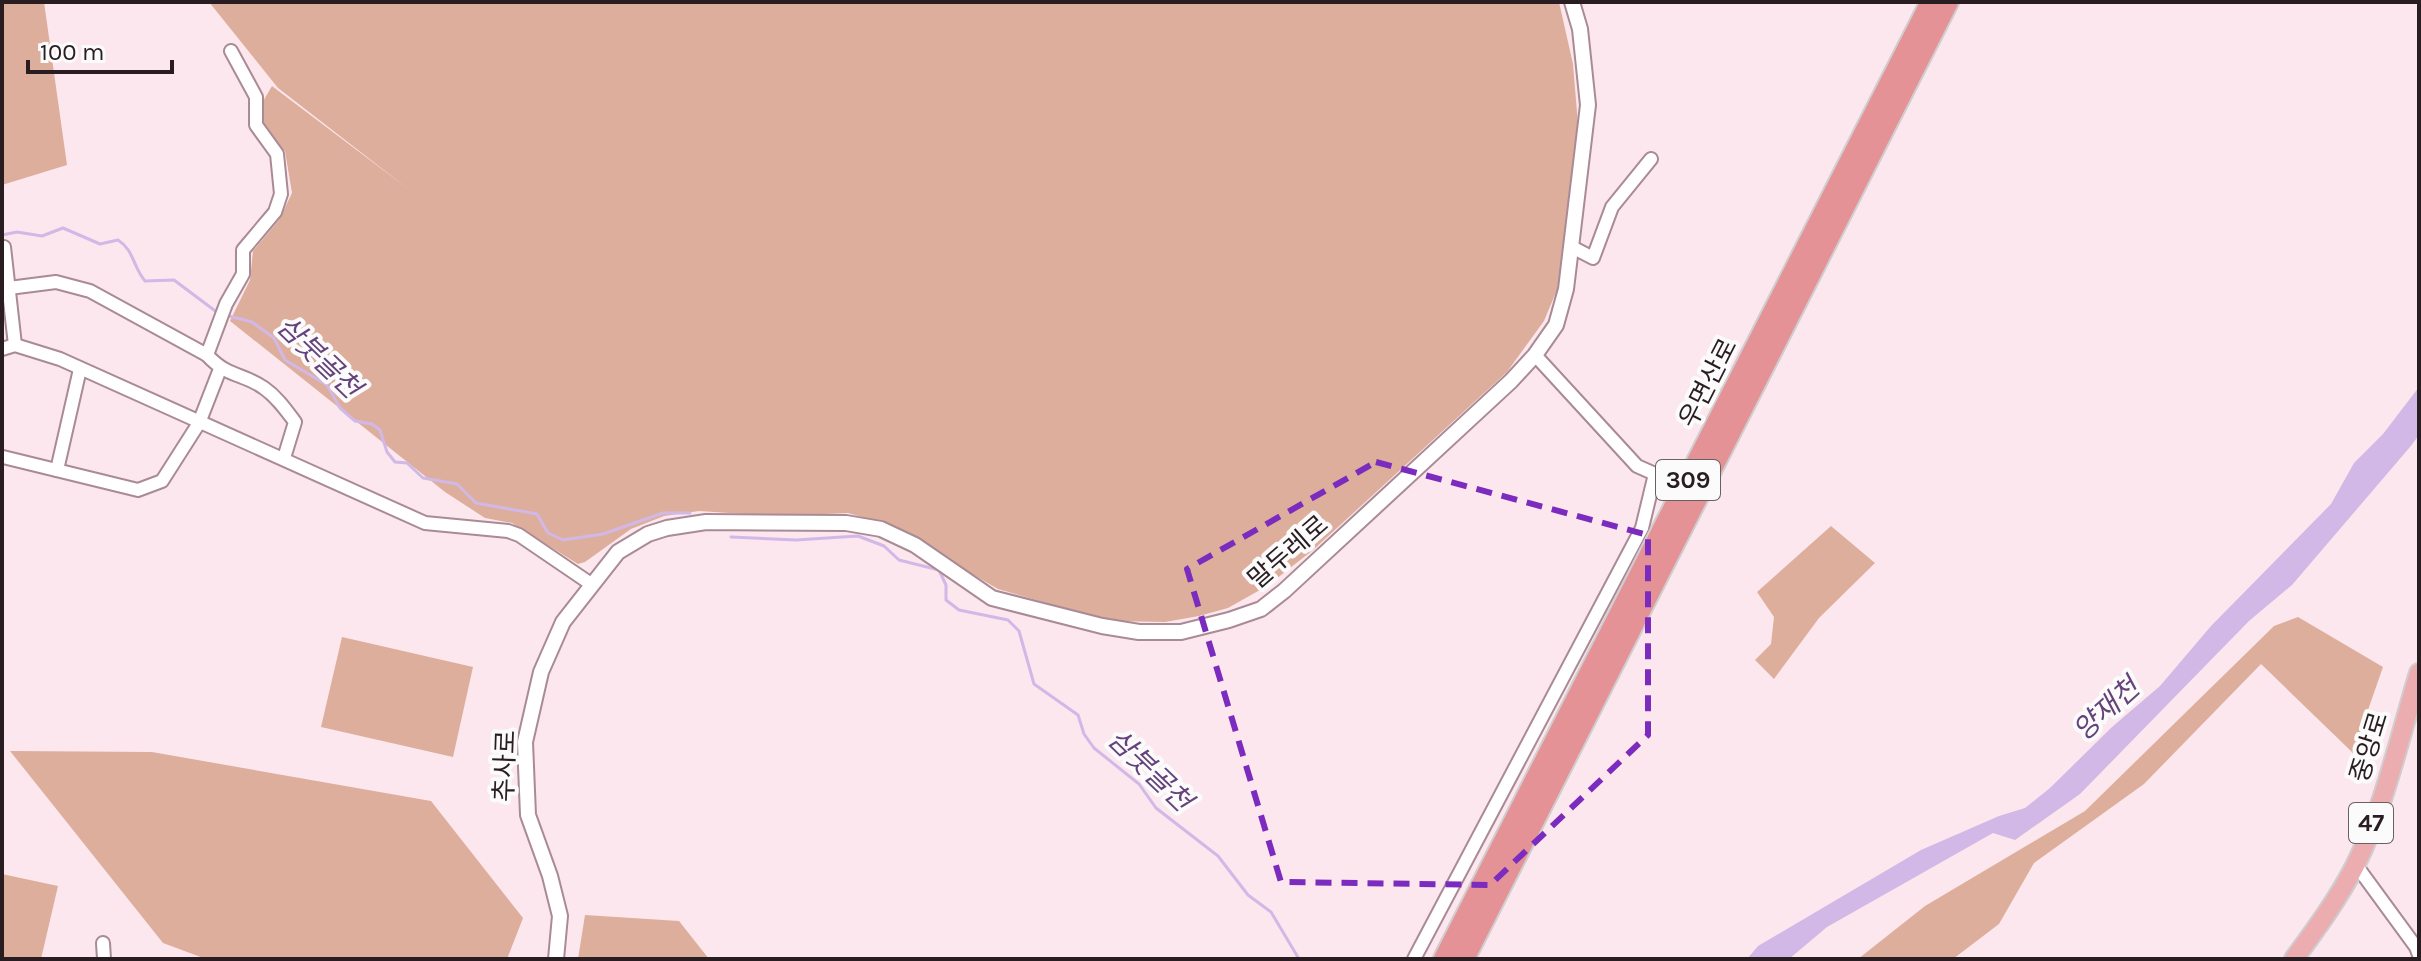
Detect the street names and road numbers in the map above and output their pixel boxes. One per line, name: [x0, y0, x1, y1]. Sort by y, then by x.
street label: 우면산로: [1672, 333, 1744, 433]
road number: 309: [1656, 460, 1720, 500]
street label: 말두레로: [1242, 509, 1334, 595]
street label: 중앙로: [2344, 708, 2394, 786]
street label: 추사로: [488, 730, 522, 802]
road number: 47: [2349, 803, 2393, 843]

